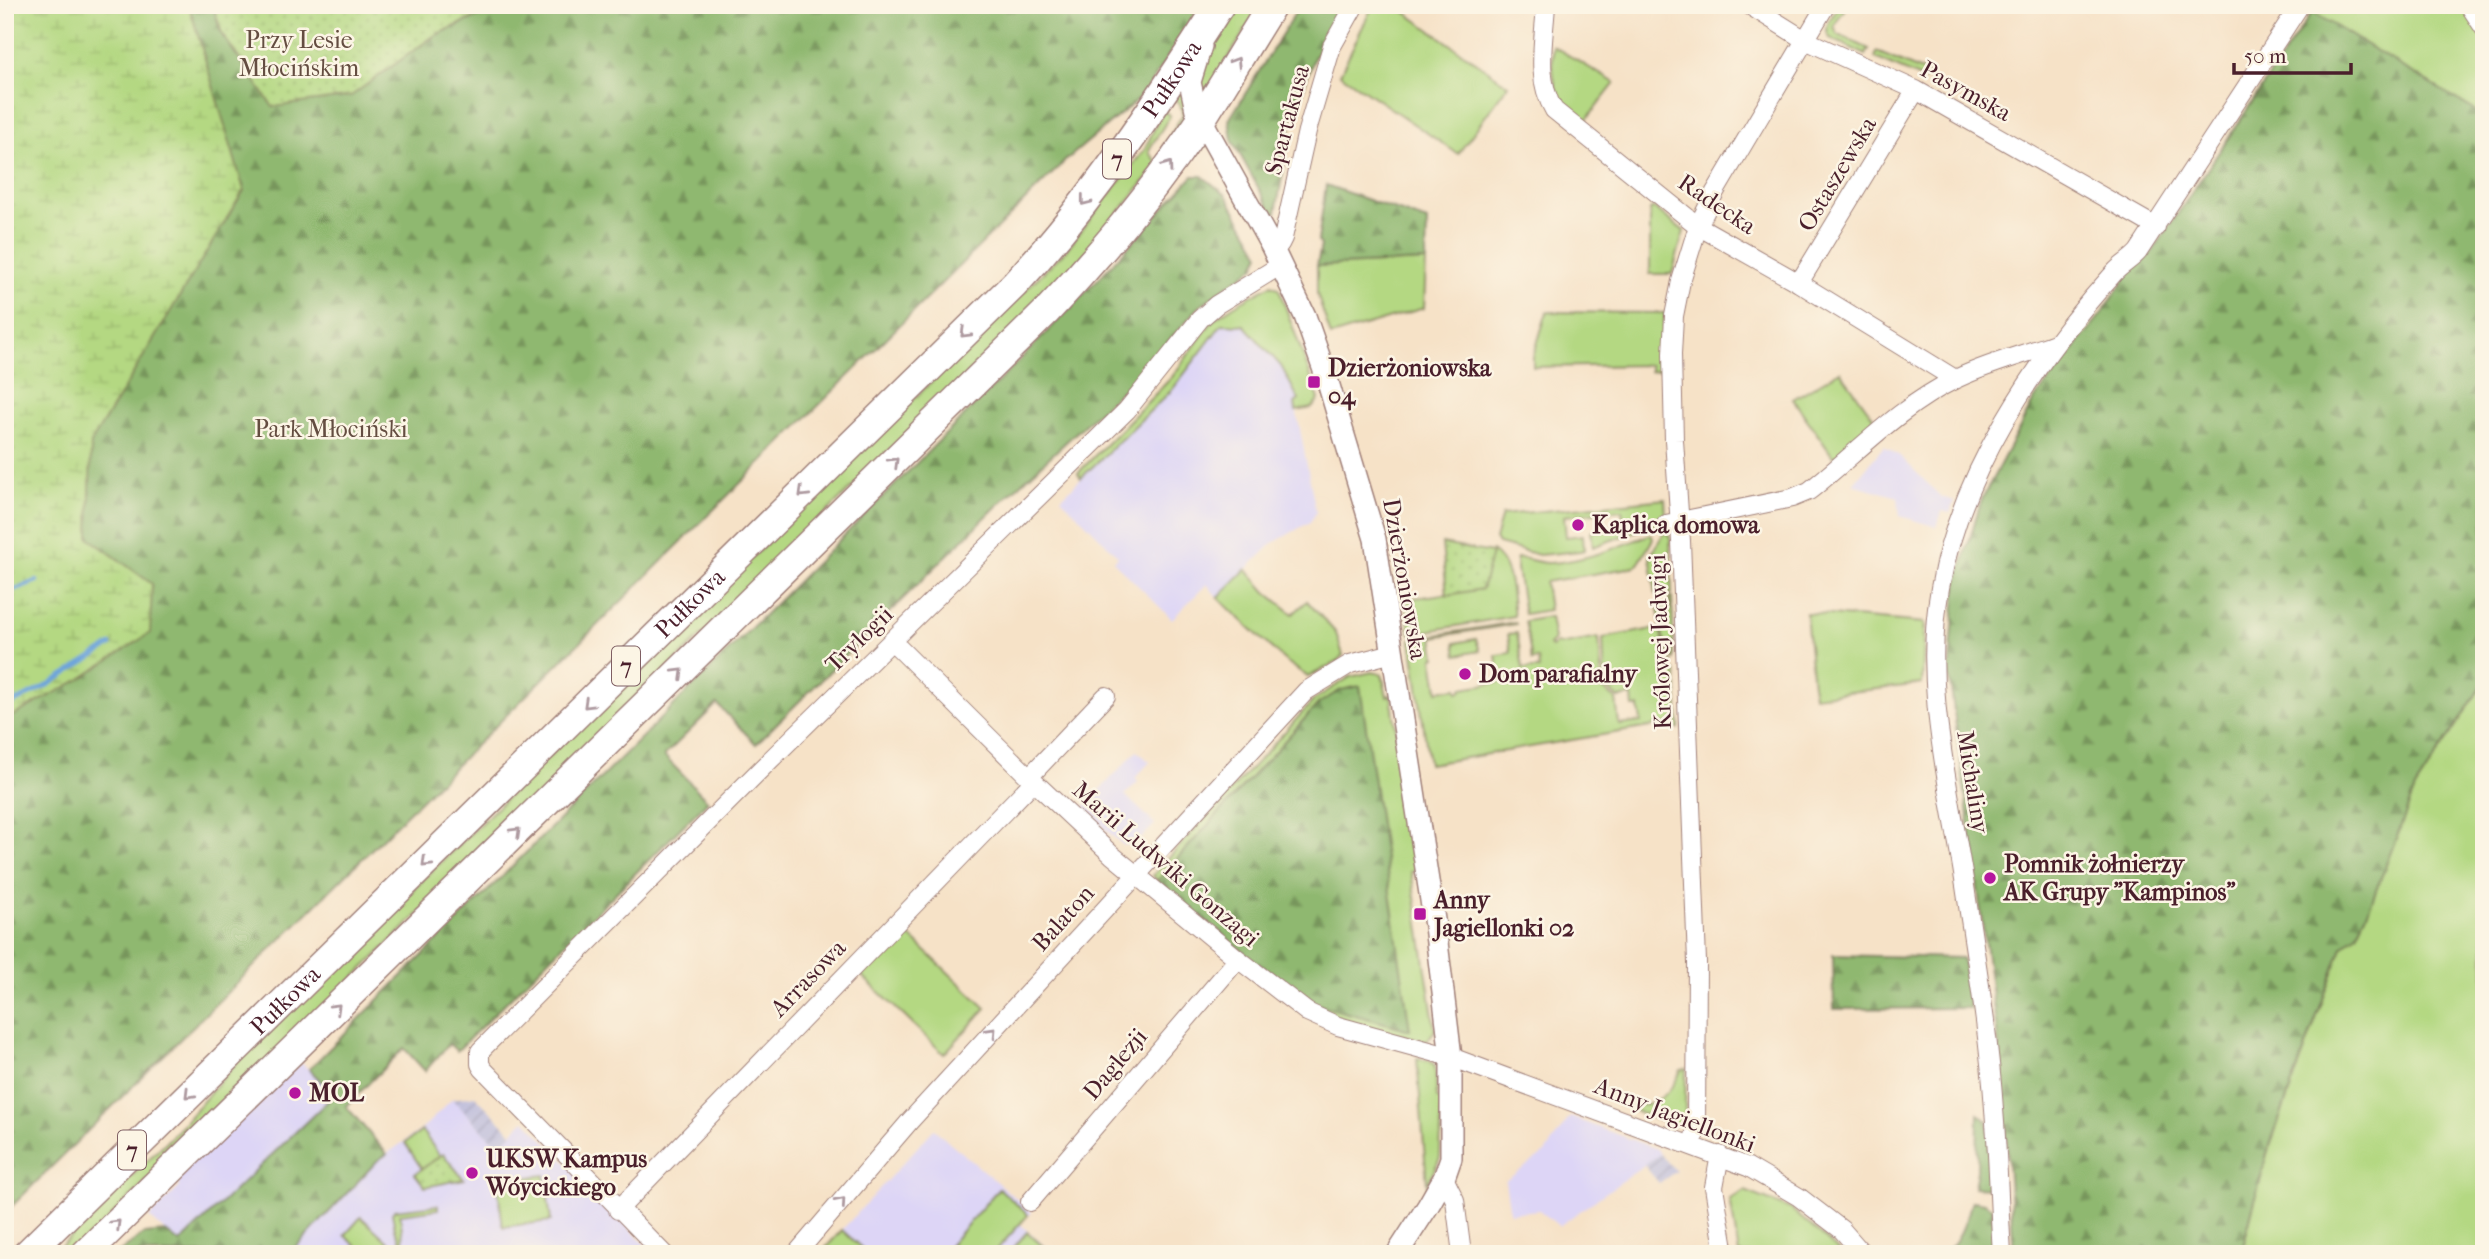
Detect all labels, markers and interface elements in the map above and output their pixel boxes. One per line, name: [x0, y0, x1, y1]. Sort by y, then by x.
park label: Przy Lesie Młocińskim: [239, 26, 359, 82]
scale bar: [2234, 32, 2351, 76]
street label: Pułkowa: [1136, 34, 1208, 123]
text: 50 m: [2244, 44, 2287, 68]
street label: Pasymska: [1916, 55, 2017, 128]
one-way arrow: [1228, 57, 1241, 70]
street label: Spartakusa: [1259, 61, 1315, 178]
street label: Ostaszewska: [1792, 111, 1883, 236]
road number: 7: [1103, 140, 1131, 178]
one-way arrow: [1160, 161, 1172, 174]
street label: Radecka: [1673, 168, 1762, 241]
one-way arrow: [1081, 193, 1094, 205]
one-way arrow: [961, 325, 974, 338]
place label: Dzierżoniowska 04: [1328, 354, 1492, 411]
marker: Dzierżoniowska 04: [1306, 374, 1322, 390]
park label: Park Młociński: [254, 415, 408, 443]
one-way arrow: [886, 458, 899, 471]
one-way arrow: [798, 484, 811, 497]
street label: Dzierżoniowska: [1377, 496, 1433, 663]
place label: Kaplica domowa: [1592, 511, 1760, 539]
marker: Kaplica domowa: [1570, 517, 1586, 533]
street label: Królowej Jadwigi: [1643, 554, 1677, 730]
street label: Pułkowa: [649, 562, 731, 644]
street label: Trylogii: [819, 600, 899, 678]
road number: 7: [612, 646, 640, 686]
place label: Dom parafialny: [1479, 660, 1638, 688]
marker: Dom parafialny: [1457, 666, 1473, 682]
one-way arrow: [671, 669, 683, 681]
one-way arrow: [583, 695, 596, 708]
street label: Michaliny: [1951, 729, 1995, 837]
street label: Marii Ludwiki Gonzagi: [1067, 775, 1265, 953]
one-way arrow: [508, 828, 521, 841]
place label: Pomnik żołnierzy AK Grupy "Kampinos": [2002, 850, 2236, 906]
one-way arrow: [421, 854, 434, 867]
marker: Pomnik żołnierzy AK Grupy "Kampinos": [1982, 870, 1998, 886]
street label: Balaton: [1026, 879, 1100, 957]
place label: Anny Jagiellonki 02: [1432, 886, 1574, 942]
marker: Anny Jagiellonki 02: [1412, 906, 1428, 922]
street label: Arrasowa: [764, 933, 852, 1023]
street label: Pułkowa: [244, 959, 327, 1041]
one-way arrow: [328, 1004, 341, 1017]
street label: Daglezji: [1077, 1023, 1153, 1105]
one-way arrow: [983, 1027, 996, 1040]
street label: Anny Jagiellonki: [1590, 1071, 1760, 1159]
place label: MOL: [309, 1079, 364, 1107]
marker: MOL: [287, 1085, 303, 1101]
one-way arrow: [185, 1086, 198, 1099]
road number: 7: [118, 1130, 146, 1170]
place label: UKSW Kampus Wóycickiego: [485, 1145, 647, 1201]
marker: UKSW Kampus Wóycickiego: [464, 1165, 480, 1181]
one-way arrow: [833, 1197, 845, 1210]
one-way arrow: [108, 1219, 121, 1232]

